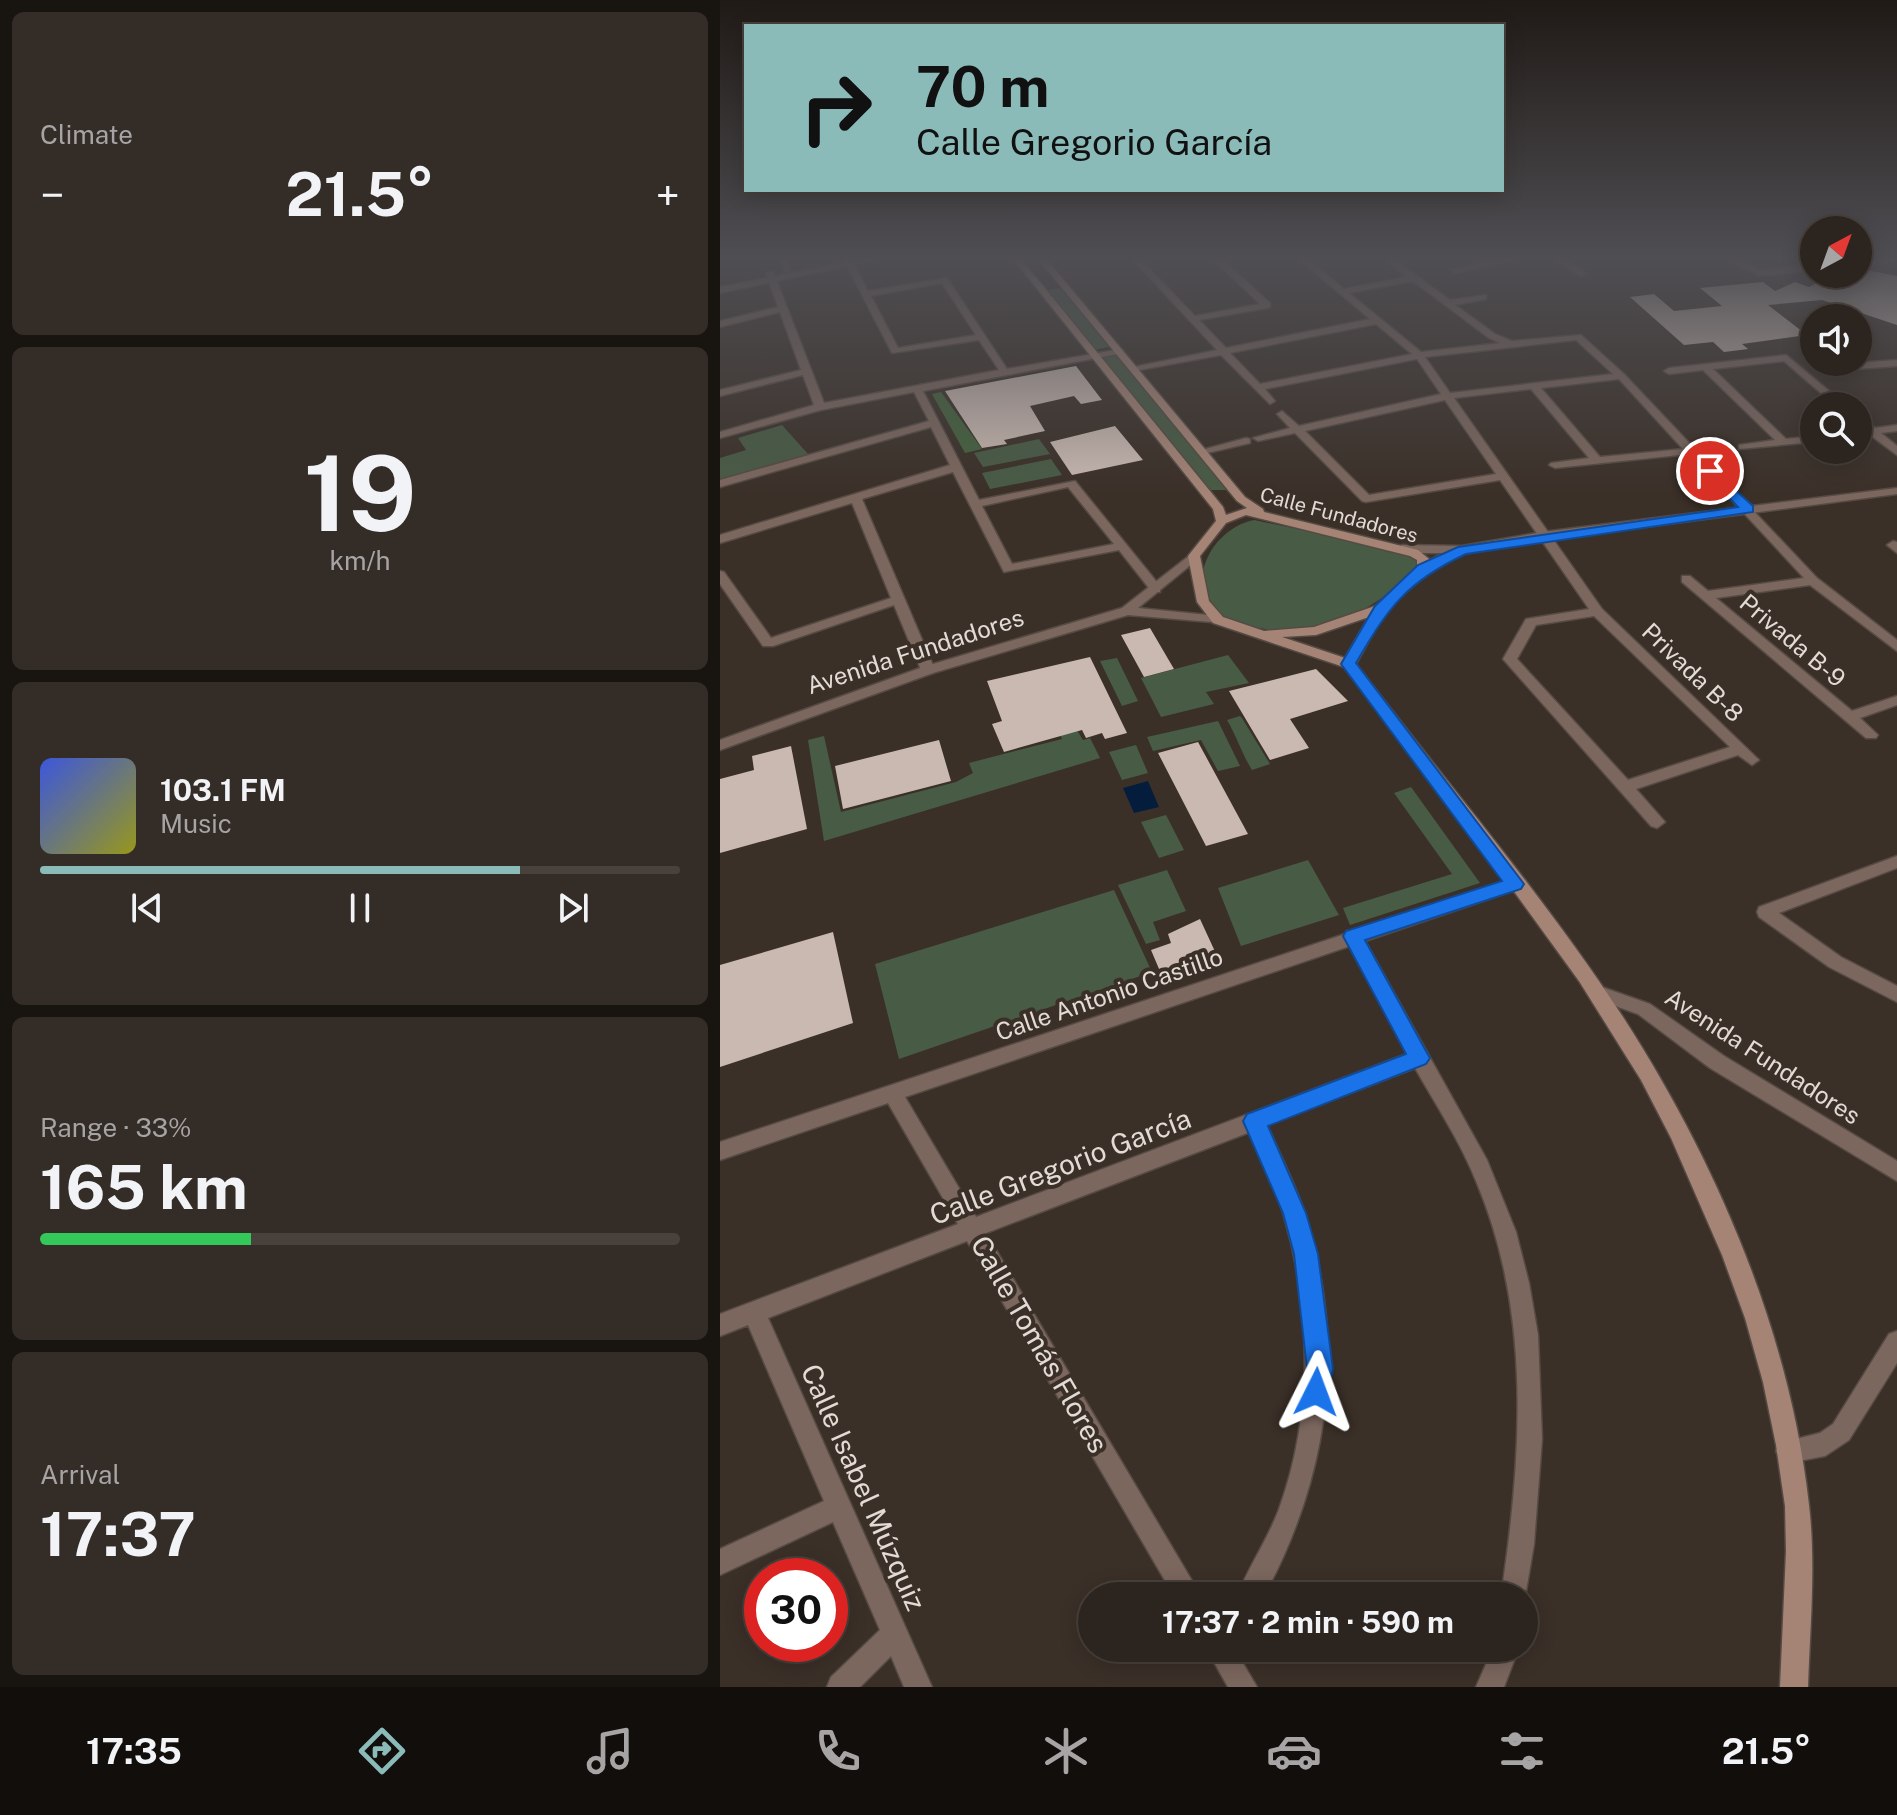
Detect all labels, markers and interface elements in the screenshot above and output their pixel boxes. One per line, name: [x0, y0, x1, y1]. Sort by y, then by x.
text: 70 m: [916, 54, 1049, 120]
icon: right: [784, 56, 888, 160]
text: Climate: [40, 119, 133, 150]
text: Calle Gregorio García: [916, 121, 1272, 163]
text: 21.5°: [286, 159, 434, 230]
text: −: [40, 169, 64, 221]
text: +: [656, 169, 680, 221]
north arrow: [1800, 216, 1872, 288]
map controls: [1800, 216, 1872, 464]
button: sound: [1800, 304, 1872, 376]
button: search: [1800, 392, 1872, 464]
text: 19: [303, 432, 417, 554]
pin: [1676, 437, 1744, 505]
icon: arrive: [1688, 449, 1732, 493]
street label: Calle Fundadores: [1258, 482, 1420, 548]
text: km/h: [329, 545, 391, 576]
street label: Privada B-9: [1735, 588, 1851, 692]
street label: Avenida Fundadores: [803, 603, 1027, 699]
street label: Privada B-8: [1637, 617, 1749, 727]
text: 103.1 FM: [160, 772, 286, 808]
text: Music: [160, 808, 232, 839]
icon: previous: [125, 886, 169, 930]
icon: pause: [338, 886, 382, 930]
icon: next: [551, 886, 595, 930]
street label: Calle Antonio Castillo: [992, 942, 1226, 1046]
street label: Avenida Fundadores: [1660, 983, 1866, 1129]
street label: Calle Gregorio García: [925, 1101, 1195, 1231]
text: Range · 33%: [40, 1112, 192, 1143]
text: 165 km: [40, 1152, 248, 1223]
street label: Calle Tomás Flores: [965, 1230, 1115, 1458]
position arrow: [1274, 1350, 1358, 1434]
street label: Calle Isabel Múzquiz: [795, 1359, 933, 1615]
text: Arrival: [40, 1459, 120, 1490]
text: 17:37: [40, 1499, 196, 1570]
speed limit sign: 30: [744, 1558, 848, 1662]
text: 17:37 · 2 min · 590 m: [1162, 1604, 1454, 1640]
icon: directions: [354, 1723, 410, 1779]
icon: music: [582, 1723, 638, 1779]
icon: phone: [810, 1723, 866, 1779]
icon: climate: [1038, 1723, 1094, 1779]
icon: car: [1266, 1723, 1322, 1779]
icon: filters: [1494, 1723, 1550, 1779]
text: 17:35: [86, 1730, 182, 1772]
text: 21.5°: [1722, 1730, 1811, 1772]

